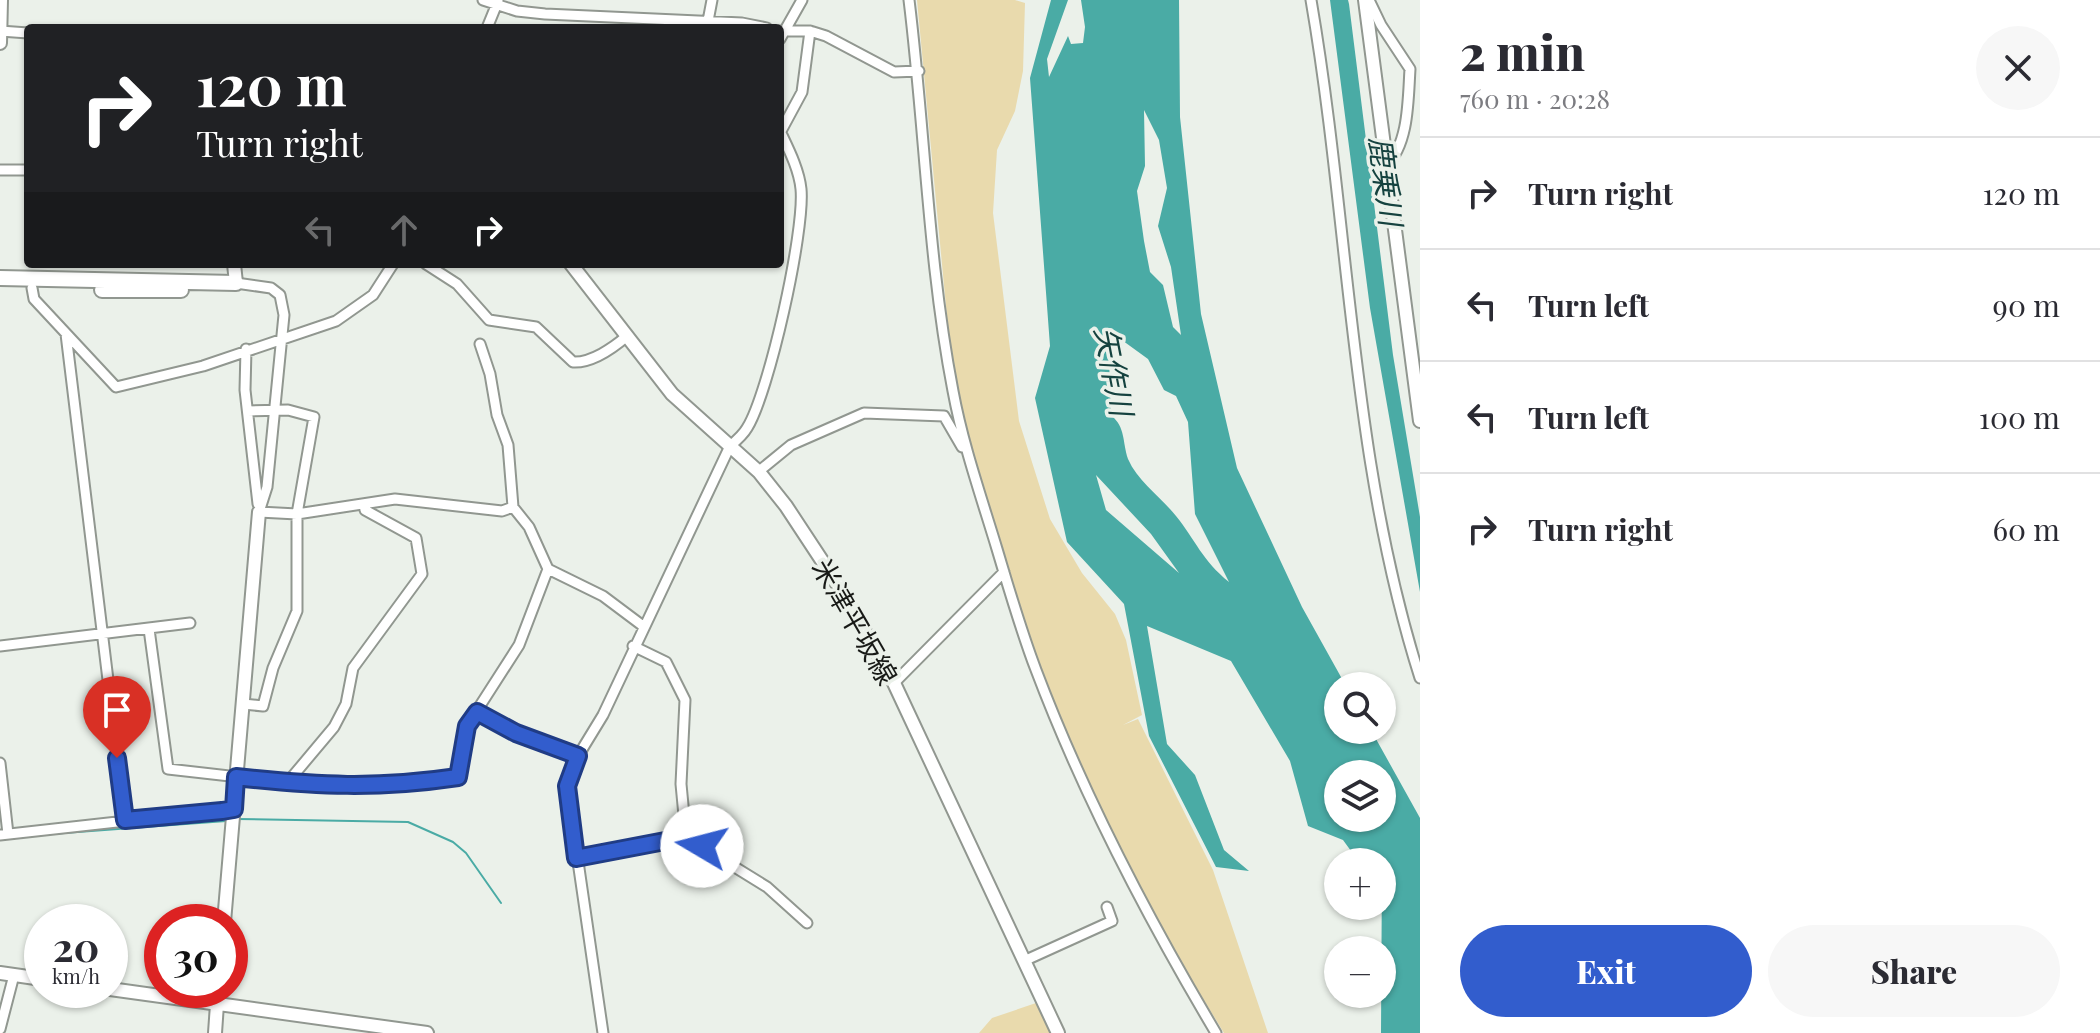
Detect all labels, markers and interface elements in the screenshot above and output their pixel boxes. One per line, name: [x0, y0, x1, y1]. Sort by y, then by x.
text: 2 min: [1460, 19, 1585, 83]
button: close: [1976, 26, 2060, 110]
text: 120 m: [196, 46, 347, 121]
icon: right: [64, 56, 168, 160]
text: 760 m · 20:28: [1460, 81, 1610, 116]
text: Turn right: [196, 118, 363, 166]
water label: 鹿乗川: [1362, 134, 1413, 231]
icon: right: [1460, 171, 1504, 215]
text: Turn right: [1528, 173, 1673, 213]
text: 120 m: [1982, 173, 2060, 213]
icon: left: [298, 208, 342, 252]
icon: ahead: [382, 208, 426, 252]
icon: right: [466, 208, 510, 252]
icon: left: [1460, 283, 1504, 327]
text: Turn left: [1528, 285, 1649, 325]
text: 90 m: [1993, 285, 2060, 325]
water label: 矢作川: [1087, 323, 1144, 422]
icon: left: [1460, 395, 1504, 439]
text: Turn left: [1528, 397, 1649, 437]
text: 100 m: [1979, 397, 2060, 437]
icon: right: [1460, 507, 1504, 551]
text: Turn right: [1528, 509, 1673, 549]
text: 60 m: [1992, 509, 2060, 549]
street label: 米津平坂線: [805, 551, 907, 691]
map controls: [1324, 672, 1396, 1008]
button: search: [1324, 672, 1396, 744]
pin: [83, 676, 151, 758]
icon: arrive: [95, 688, 139, 732]
button: layers: [1324, 760, 1396, 832]
position arrow: [660, 804, 744, 888]
button: +: [1324, 848, 1396, 920]
speed limit sign: 30: [144, 904, 248, 1008]
text: 20: [53, 919, 99, 972]
button: Exit: [1460, 925, 1752, 1017]
button: Share: [1768, 925, 2060, 1017]
button: −: [1324, 936, 1396, 1008]
text: km/h: [52, 962, 100, 989]

